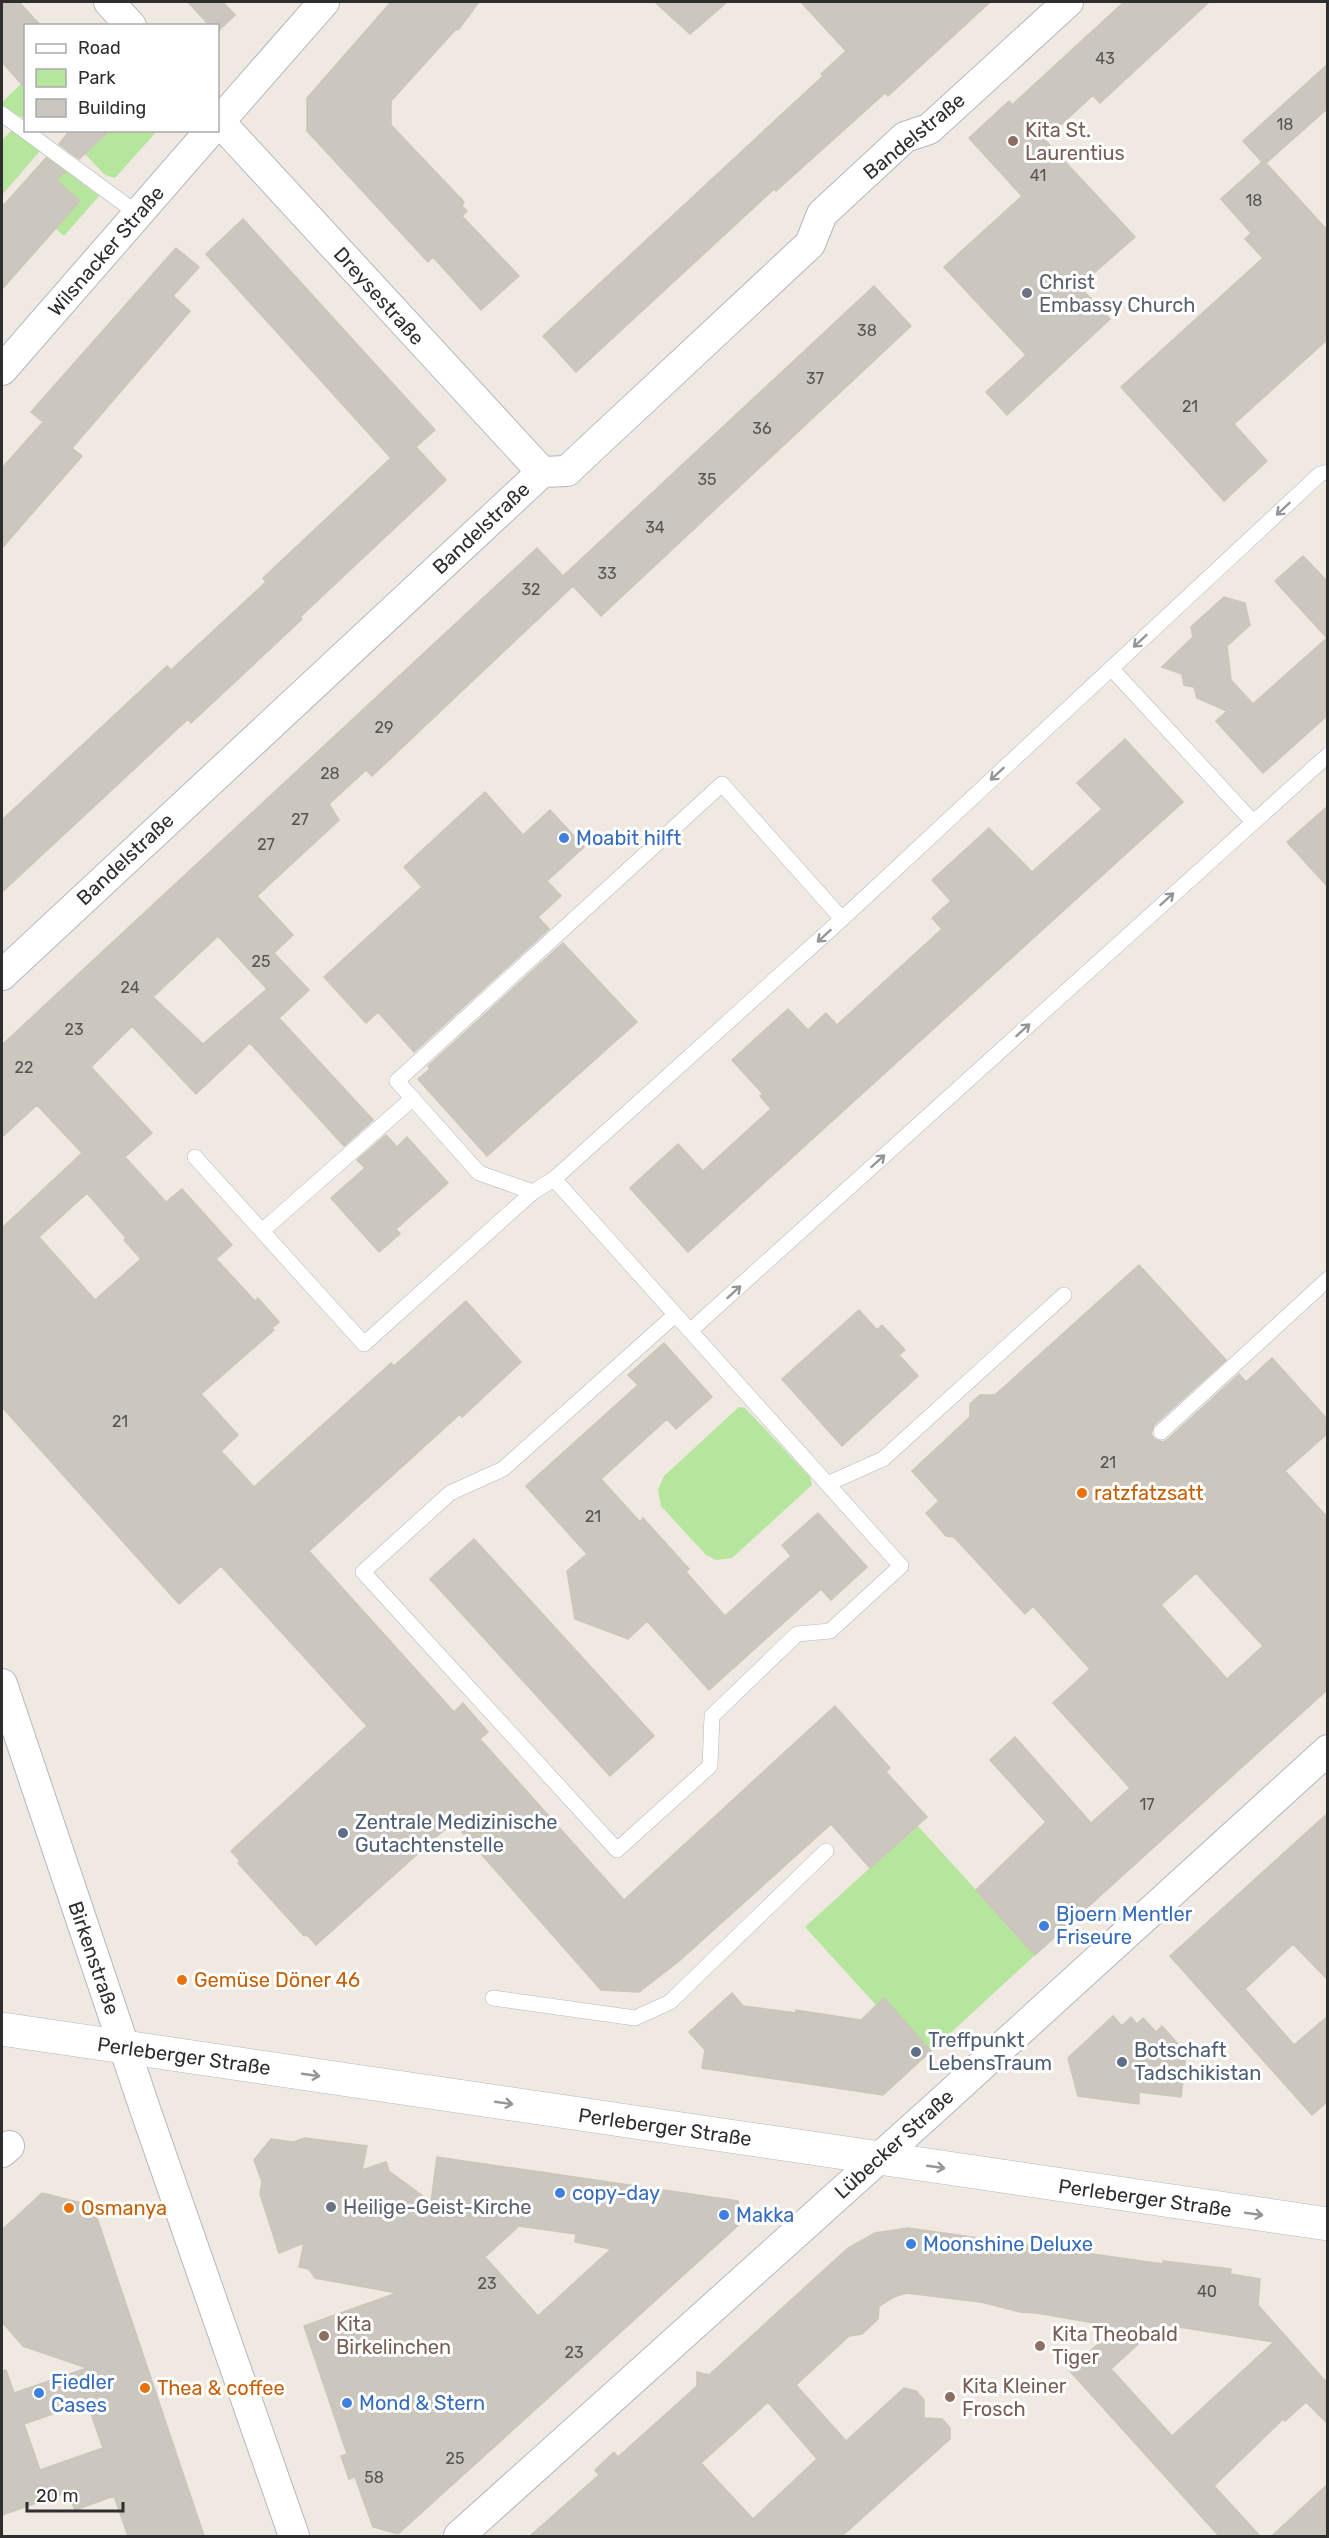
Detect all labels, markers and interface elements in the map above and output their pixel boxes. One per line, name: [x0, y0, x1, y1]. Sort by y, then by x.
legend: [24, 24, 219, 132]
text: Road: [78, 37, 121, 59]
house number: 43: [1095, 49, 1115, 68]
text: Park: [78, 67, 116, 89]
street label: Bandelstraße: [858, 88, 970, 184]
text: Building: [78, 97, 146, 119]
house number: 18: [1276, 115, 1294, 134]
place label: Kita St. Laurentius: [1025, 118, 1125, 165]
marker: Kita St. Laurentius: [1006, 134, 1020, 148]
house number: 41: [1030, 166, 1046, 185]
street label: Wilsnacker Straße: [43, 181, 169, 321]
house number: 18: [1245, 191, 1263, 210]
street label: Dreysestraße: [329, 242, 429, 350]
place label: Christ Embassy Church: [1039, 270, 1195, 317]
marker: Christ Embassy Church: [1020, 286, 1034, 300]
house number: 38: [857, 321, 877, 340]
house number: 37: [806, 369, 824, 388]
house number: 21: [1182, 397, 1198, 416]
house number: 36: [752, 419, 772, 438]
house number: 35: [697, 470, 717, 489]
street label: Bandelstraße: [427, 477, 535, 579]
one-way arrow: [1276, 501, 1291, 515]
house number: 34: [645, 518, 665, 537]
house number: 33: [597, 564, 617, 583]
house number: 32: [521, 580, 541, 599]
one-way arrow: [1133, 634, 1148, 648]
house number: 29: [375, 718, 393, 737]
house number: 28: [320, 764, 340, 783]
one-way arrow: [990, 767, 1005, 781]
street label: Bandelstraße: [71, 808, 179, 910]
house number: 27: [291, 810, 309, 829]
place label: Moabit hilft: [576, 826, 681, 850]
marker: Moabit hilft: [557, 831, 571, 845]
house number: 27: [257, 835, 275, 854]
one-way arrow: [1160, 892, 1175, 906]
one-way arrow: [817, 929, 832, 943]
house number: 25: [252, 952, 270, 971]
house number: 24: [120, 978, 140, 997]
house number: 23: [64, 1020, 84, 1039]
one-way arrow: [1015, 1023, 1030, 1037]
house number: 22: [15, 1058, 33, 1077]
one-way arrow: [870, 1154, 885, 1168]
one-way arrow: [726, 1285, 741, 1299]
house number: 21: [112, 1412, 128, 1431]
house number: 21: [1100, 1453, 1116, 1472]
place label: ratzfatzsatt: [1094, 1481, 1204, 1505]
marker: ratzfatzsatt: [1075, 1486, 1089, 1500]
house number: 21: [585, 1507, 601, 1526]
house number: 17: [1139, 1795, 1155, 1814]
place label: Zentrale Medizinische Gutachtenstelle: [355, 1810, 558, 1857]
marker: Zentrale Medizinische Gutachtenstelle: [336, 1826, 350, 1840]
street label: Birkenstraße: [63, 1898, 125, 2018]
place label: Bjoern Mentler Friseure: [1056, 1902, 1193, 1949]
marker: Bjoern Mentler Friseure: [1037, 1919, 1051, 1933]
place label: Gemüse Döner 46: [194, 1968, 360, 1992]
marker: Gemüse Döner 46: [175, 1973, 189, 1987]
place label: Treffpunkt LebensTraum: [928, 2028, 1052, 2075]
street label: Perleberger Straße: [96, 2032, 272, 2080]
place label: Botschaft Tadschikistan: [1134, 2038, 1261, 2085]
marker: Treffpunkt LebensTraum: [909, 2045, 923, 2059]
marker: Botschaft Tadschikistan: [1115, 2055, 1129, 2069]
one-way arrow: [301, 2069, 320, 2080]
street label: Lübecker Straße: [830, 2084, 958, 2204]
one-way arrow: [494, 2098, 513, 2109]
street label: Perleberger Straße: [577, 2103, 753, 2151]
one-way arrow: [926, 2162, 946, 2173]
street label: Perleberger Straße: [1057, 2174, 1233, 2222]
place label: copy-day: [572, 2181, 660, 2205]
marker: copy-day: [553, 2186, 567, 2200]
place label: Heilige-Geist-Kirche: [343, 2195, 532, 2219]
place label: Osmanya: [81, 2196, 167, 2220]
marker: Heilige-Geist-Kirche: [324, 2200, 338, 2214]
marker: Osmanya: [62, 2201, 76, 2215]
place label: Makka: [736, 2203, 794, 2227]
marker: Makka: [717, 2208, 731, 2222]
one-way arrow: [1244, 2208, 1263, 2219]
place label: Moonshine Deluxe: [923, 2232, 1093, 2256]
marker: Moonshine Deluxe: [904, 2237, 918, 2251]
house number: 23: [477, 2274, 497, 2293]
house number: 40: [1197, 2282, 1217, 2301]
place label: Kita Birkelinchen: [336, 2312, 451, 2359]
place label: Kita Theobald Tiger: [1052, 2322, 1178, 2369]
marker: Kita Birkelinchen: [317, 2329, 331, 2343]
marker: Kita Theobald Tiger: [1033, 2339, 1047, 2353]
house number: 23: [564, 2343, 584, 2362]
place label: Fiedler Cases: [51, 2370, 115, 2417]
place label: Kita Kleiner Frosch: [962, 2374, 1067, 2421]
place label: Thea & coffee: [157, 2376, 285, 2400]
marker: Thea & coffee: [138, 2381, 152, 2395]
marker: Fiedler Cases: [32, 2386, 46, 2400]
marker: Kita Kleiner Frosch: [943, 2390, 957, 2404]
place label: Mond & Stern: [359, 2391, 485, 2415]
marker: Mond & Stern: [340, 2396, 354, 2410]
house number: 25: [446, 2449, 464, 2468]
house number: 58: [364, 2468, 384, 2487]
scale bar: [27, 2475, 123, 2513]
text: 20 m: [36, 2485, 78, 2507]

